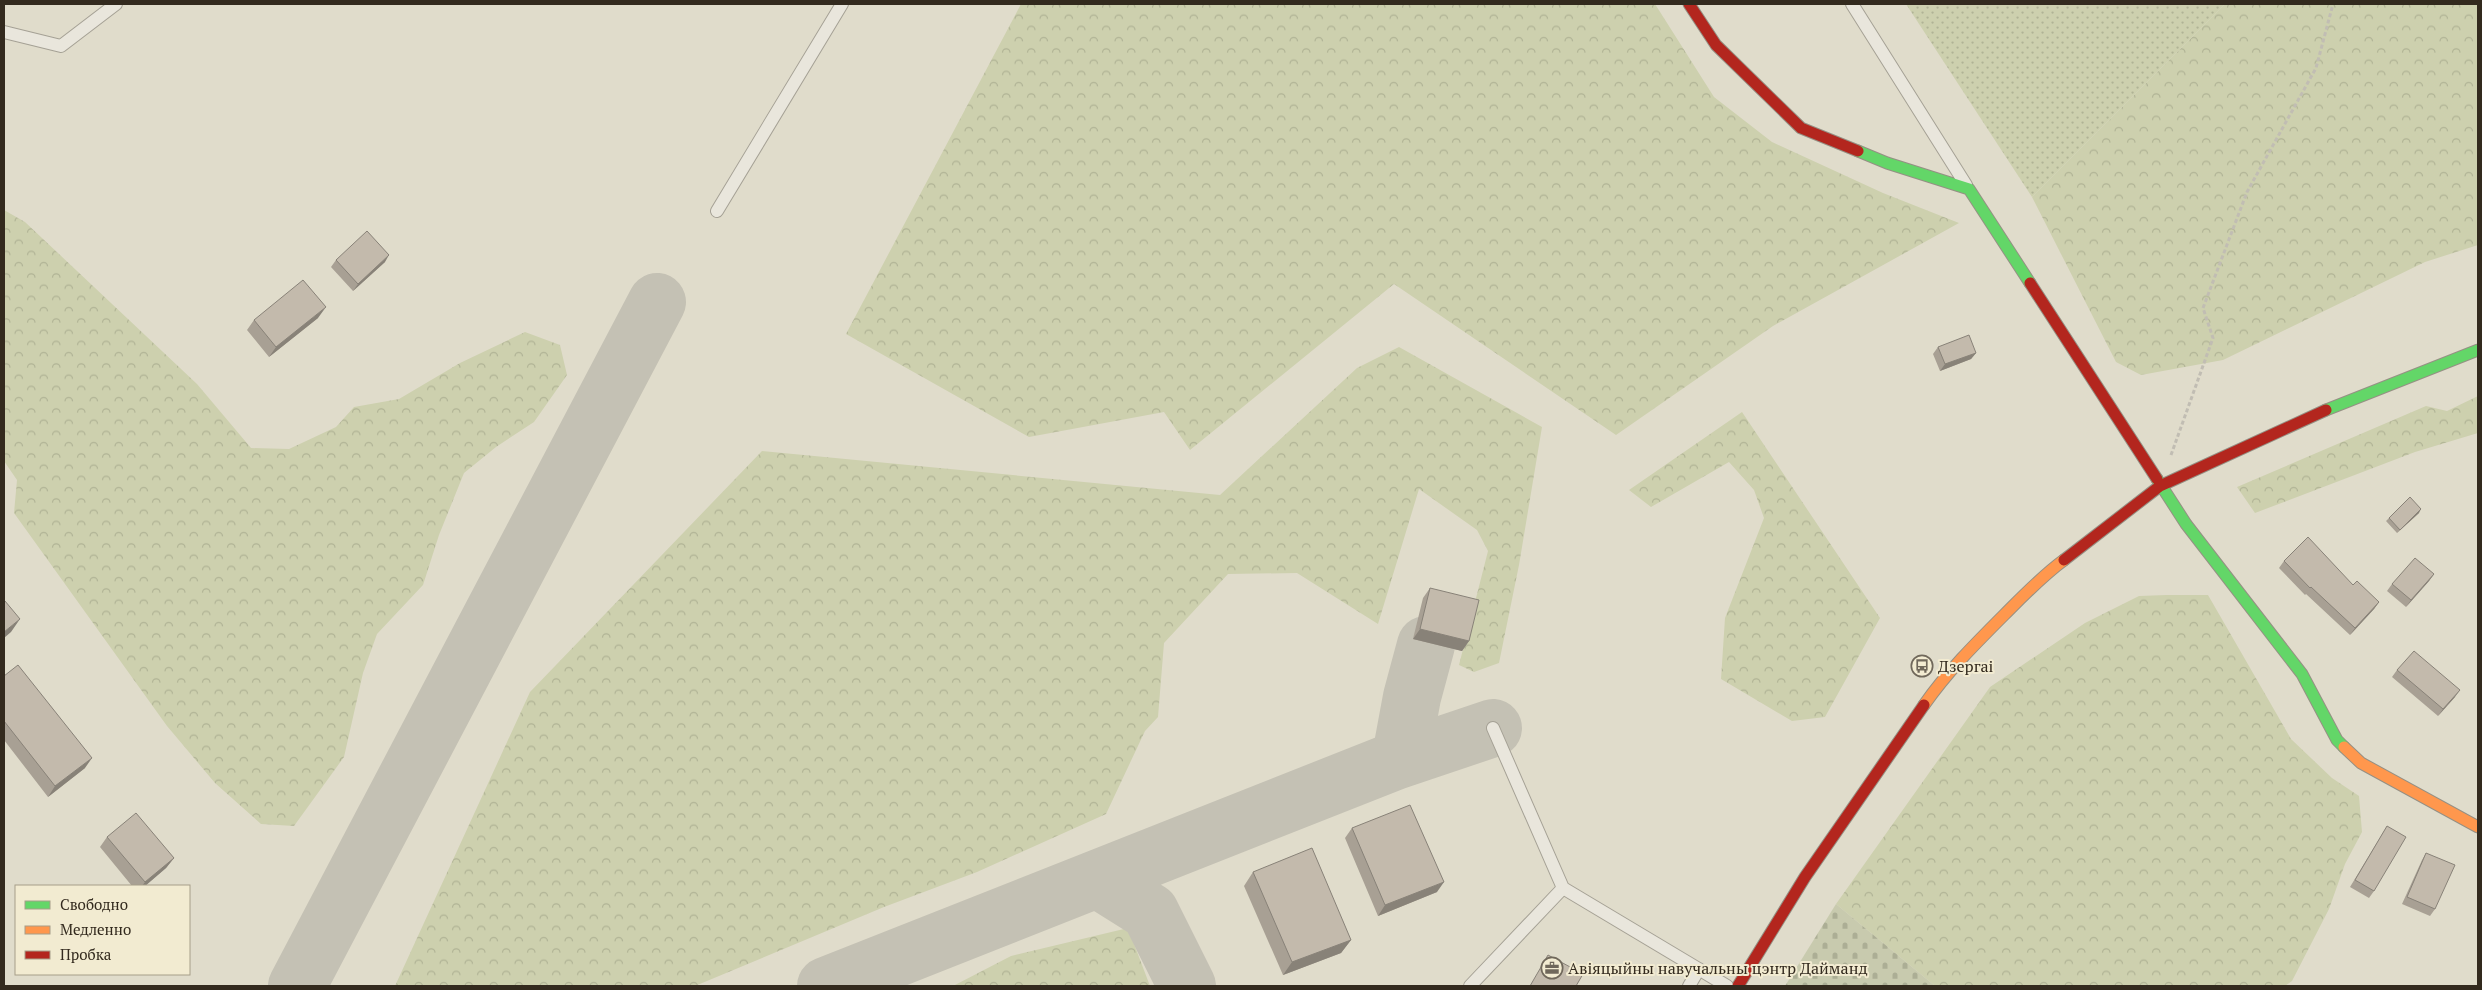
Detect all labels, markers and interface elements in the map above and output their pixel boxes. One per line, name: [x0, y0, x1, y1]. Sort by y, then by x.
bus stop icon: Дзергаі: [1910, 654, 1934, 678]
place label: Дзергаі: [1938, 655, 1994, 677]
legend: [15, 885, 190, 975]
text: Свободно: [60, 894, 128, 914]
text: Медленно: [60, 919, 131, 939]
text: Пробка: [60, 944, 112, 964]
office icon: Авіяцыйны навучальны цэнтр Дайманд: [1540, 956, 1564, 980]
place label: Авіяцыйны навучальны цэнтр Дайманд: [1568, 957, 1868, 979]

